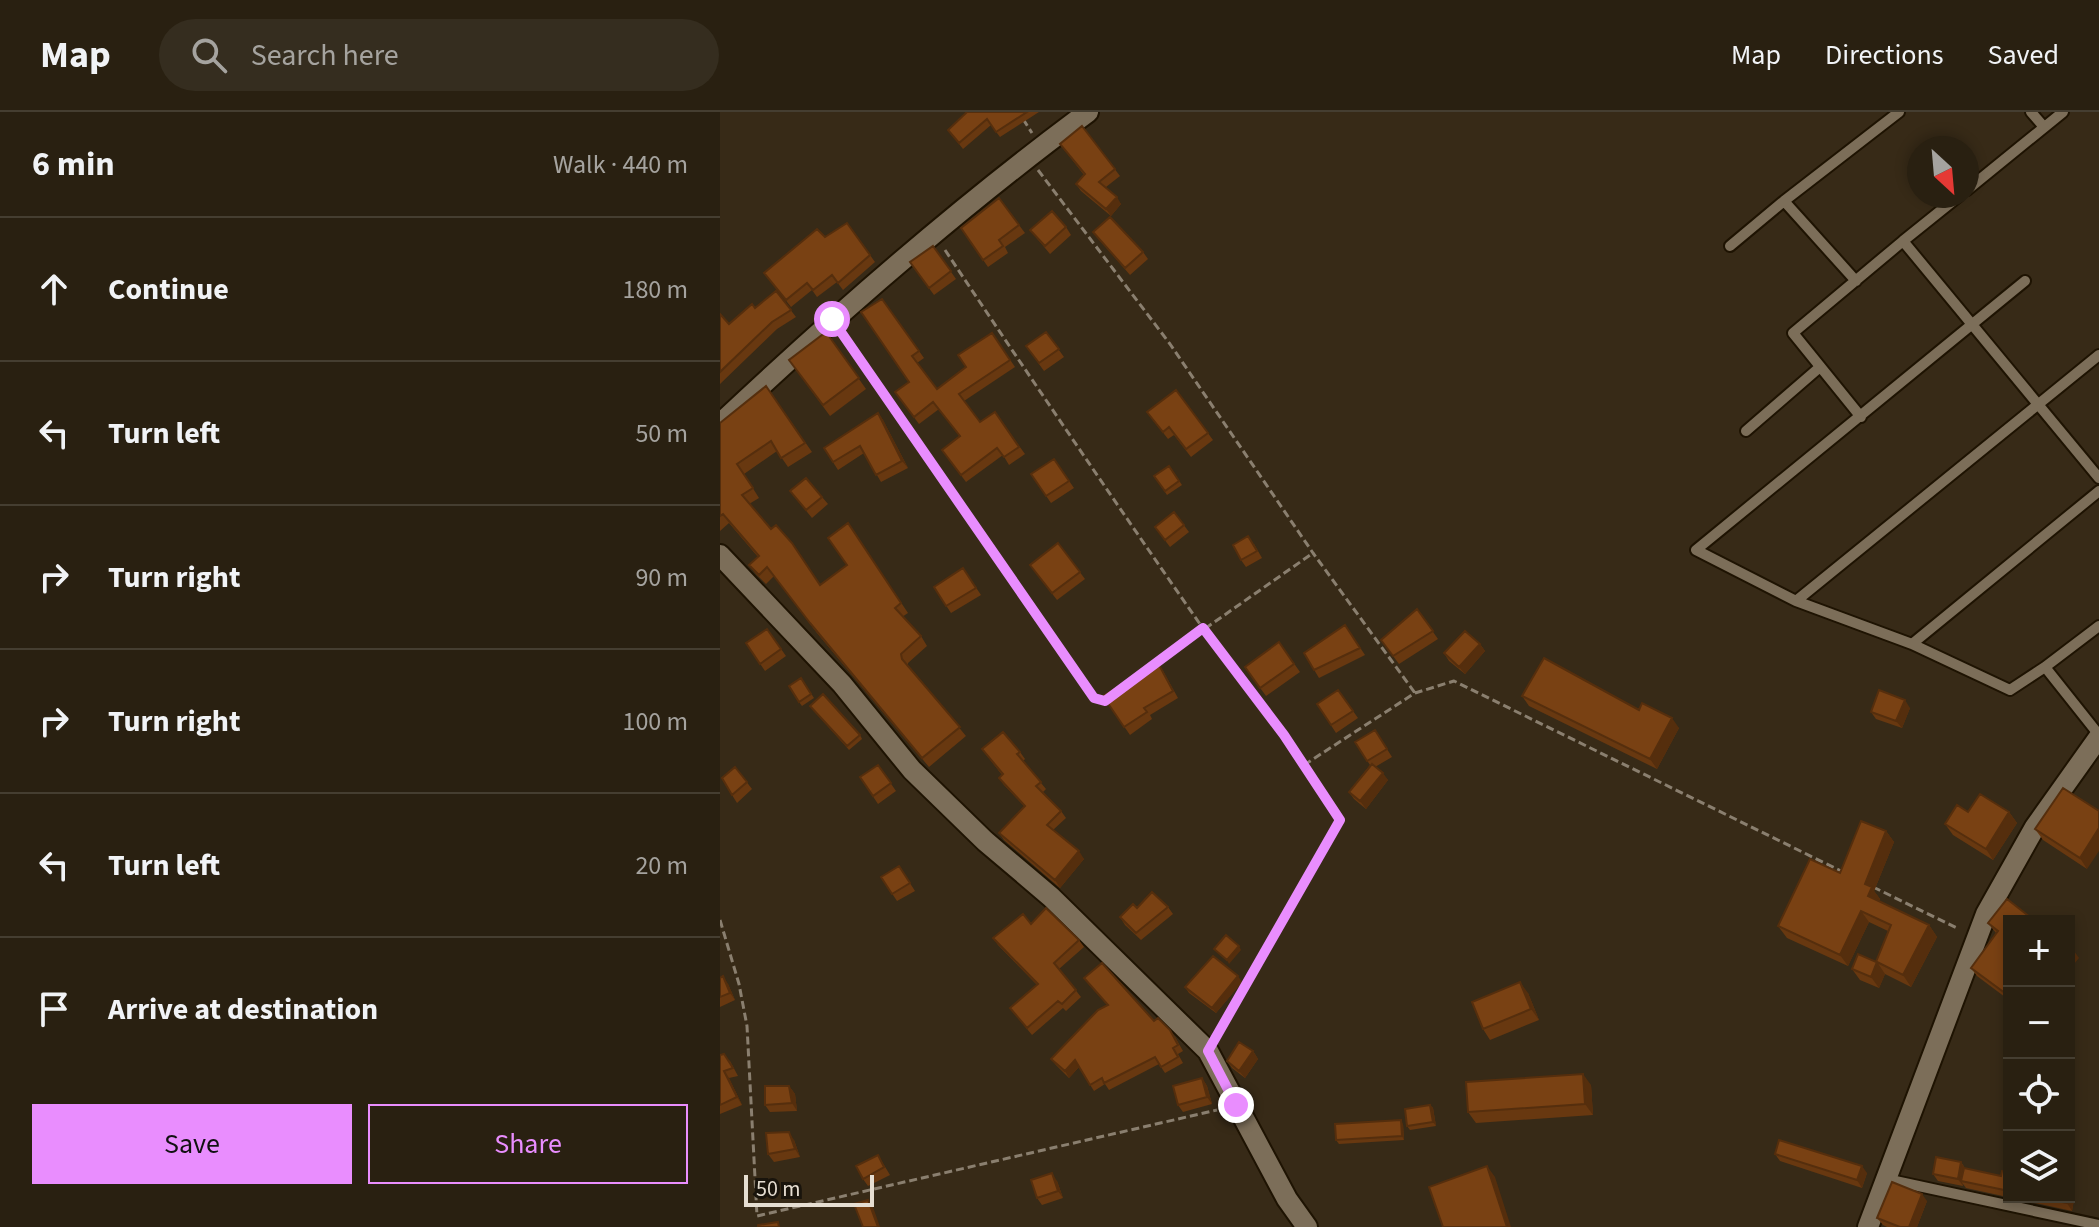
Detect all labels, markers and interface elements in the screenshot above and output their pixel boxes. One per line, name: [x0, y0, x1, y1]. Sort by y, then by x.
search box: [159, 19, 719, 91]
text: Map: [40, 28, 111, 82]
icon: search: [187, 33, 231, 77]
text: Search here: [251, 34, 399, 77]
text: Map: [1731, 35, 1781, 75]
text: Directions: [1825, 35, 1944, 75]
text: Saved: [1988, 35, 2059, 75]
north arrow: [1907, 136, 1979, 208]
text: 6 min: [32, 140, 115, 189]
text: Walk · 440 m: [553, 146, 688, 183]
icon: ahead: [32, 267, 76, 311]
text: Continue: [108, 268, 229, 311]
text: 180 m: [622, 271, 688, 308]
route start: [814, 301, 850, 337]
icon: left: [32, 411, 76, 455]
text: Turn left: [108, 412, 220, 455]
text: 50 m: [635, 415, 688, 452]
icon: right: [32, 555, 76, 599]
text: Turn right: [108, 556, 240, 599]
text: 90 m: [635, 559, 688, 596]
icon: right: [32, 699, 76, 743]
text: Turn right: [108, 700, 240, 743]
text: 100 m: [622, 703, 688, 740]
icon: left: [32, 843, 76, 887]
text: Turn left: [108, 844, 220, 887]
text: 20 m: [635, 847, 688, 884]
map controls: [2003, 915, 2075, 1203]
button: +: [2003, 915, 2075, 987]
icon: arrive: [32, 987, 76, 1031]
button: −: [2003, 987, 2075, 1059]
text: Arrive at destination: [108, 988, 378, 1031]
button: locate: [2003, 1059, 2075, 1131]
route end: [1218, 1087, 1254, 1123]
button: Save: [32, 1104, 352, 1184]
button: Share: [368, 1104, 688, 1184]
button: layers: [2003, 1131, 2075, 1203]
scale bar: [744, 1171, 874, 1207]
text: 50 m: [756, 1173, 801, 1205]

